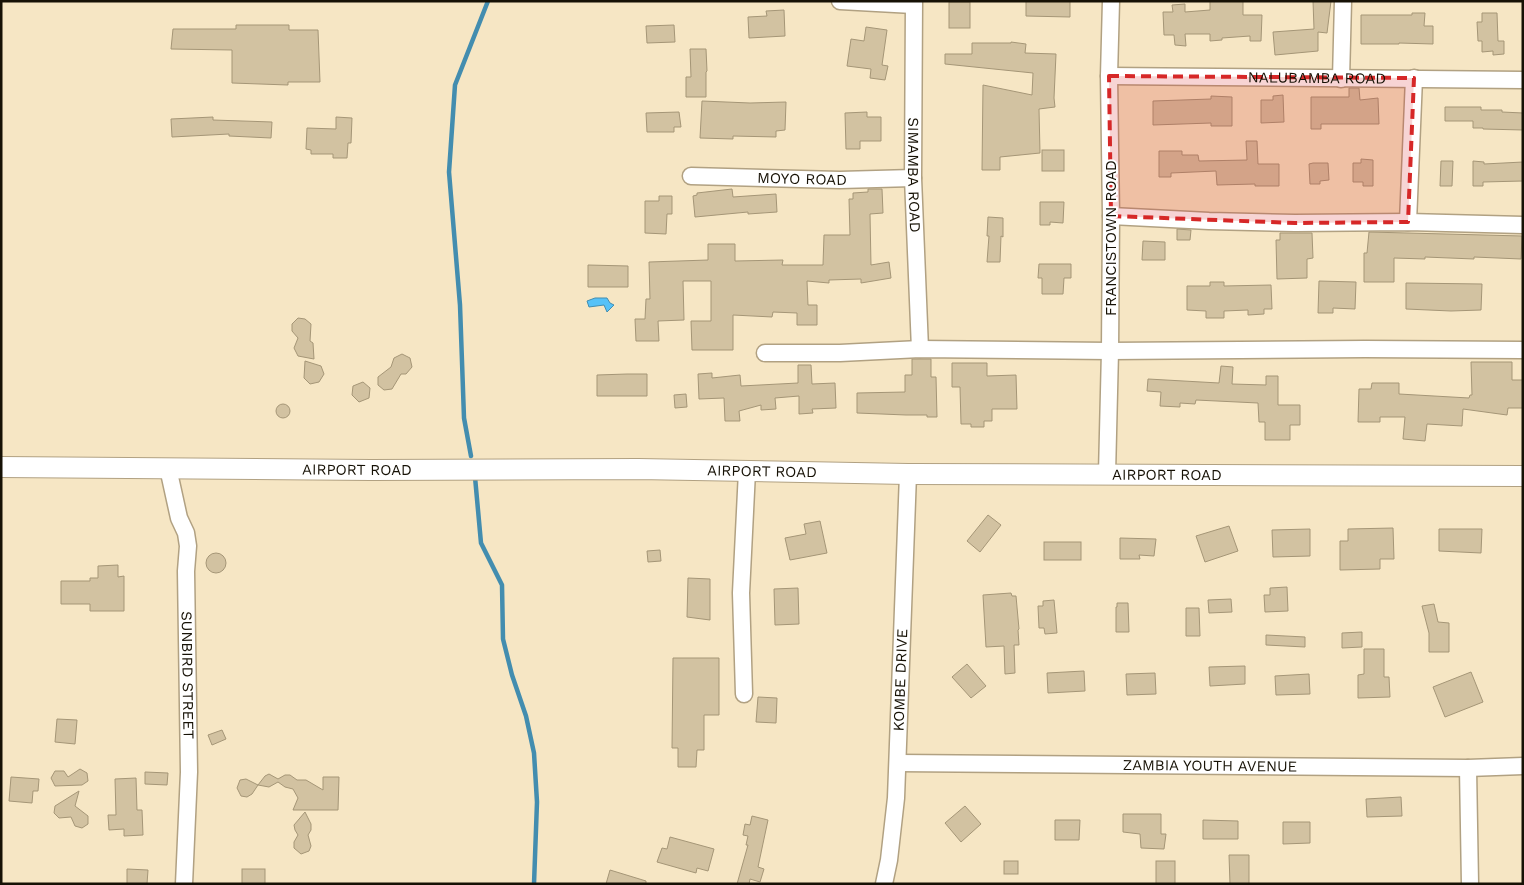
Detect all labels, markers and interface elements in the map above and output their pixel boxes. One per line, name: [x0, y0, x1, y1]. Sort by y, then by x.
street label: NALUBAMBA ROAD: [1248, 68, 1386, 88]
street label: SIMAMBA ROAD: [904, 117, 924, 233]
street label: FRANCISTOWN ROAD: [1102, 160, 1120, 316]
street label: MOYO ROAD: [757, 169, 847, 189]
street label: AIRPORT ROAD: [302, 460, 412, 479]
street label: AIRPORT ROAD: [707, 461, 817, 481]
street label: AIRPORT ROAD: [1112, 466, 1222, 484]
street label: SUNBIRD STREET: [178, 611, 198, 739]
street label: KOMBE DRIVE: [889, 628, 911, 732]
street label: ZAMBIA YOUTH AVENUE: [1123, 756, 1297, 776]

